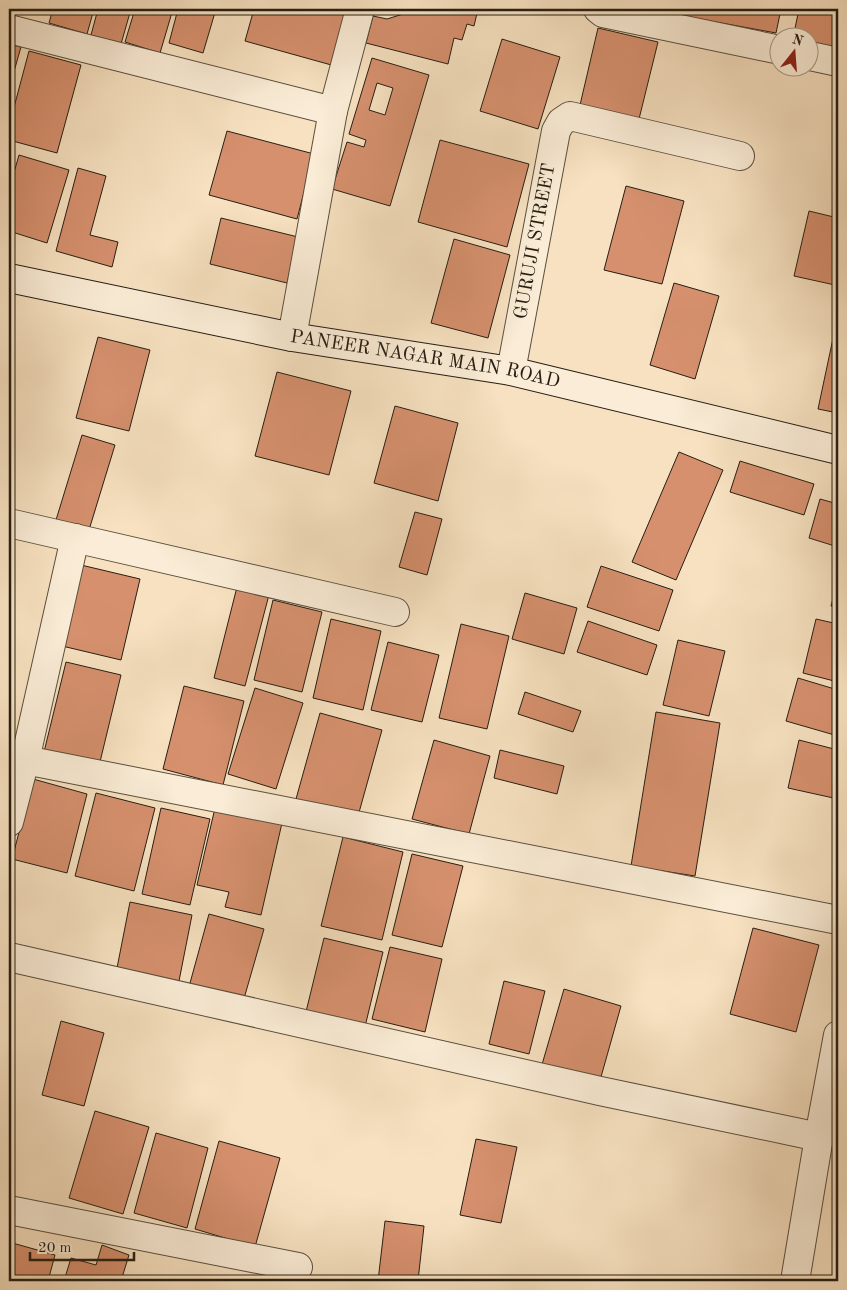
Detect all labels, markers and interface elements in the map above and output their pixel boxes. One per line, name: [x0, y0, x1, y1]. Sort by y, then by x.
north arrow: [770, 28, 820, 78]
text: N: [790, 32, 805, 49]
street label: GURUJI STREET: [511, 162, 559, 321]
street label: PANEER NAGAR MAIN ROAD: [289, 327, 562, 392]
scale bar: [30, 1230, 134, 1262]
text: 20 m: [38, 1241, 72, 1256]

